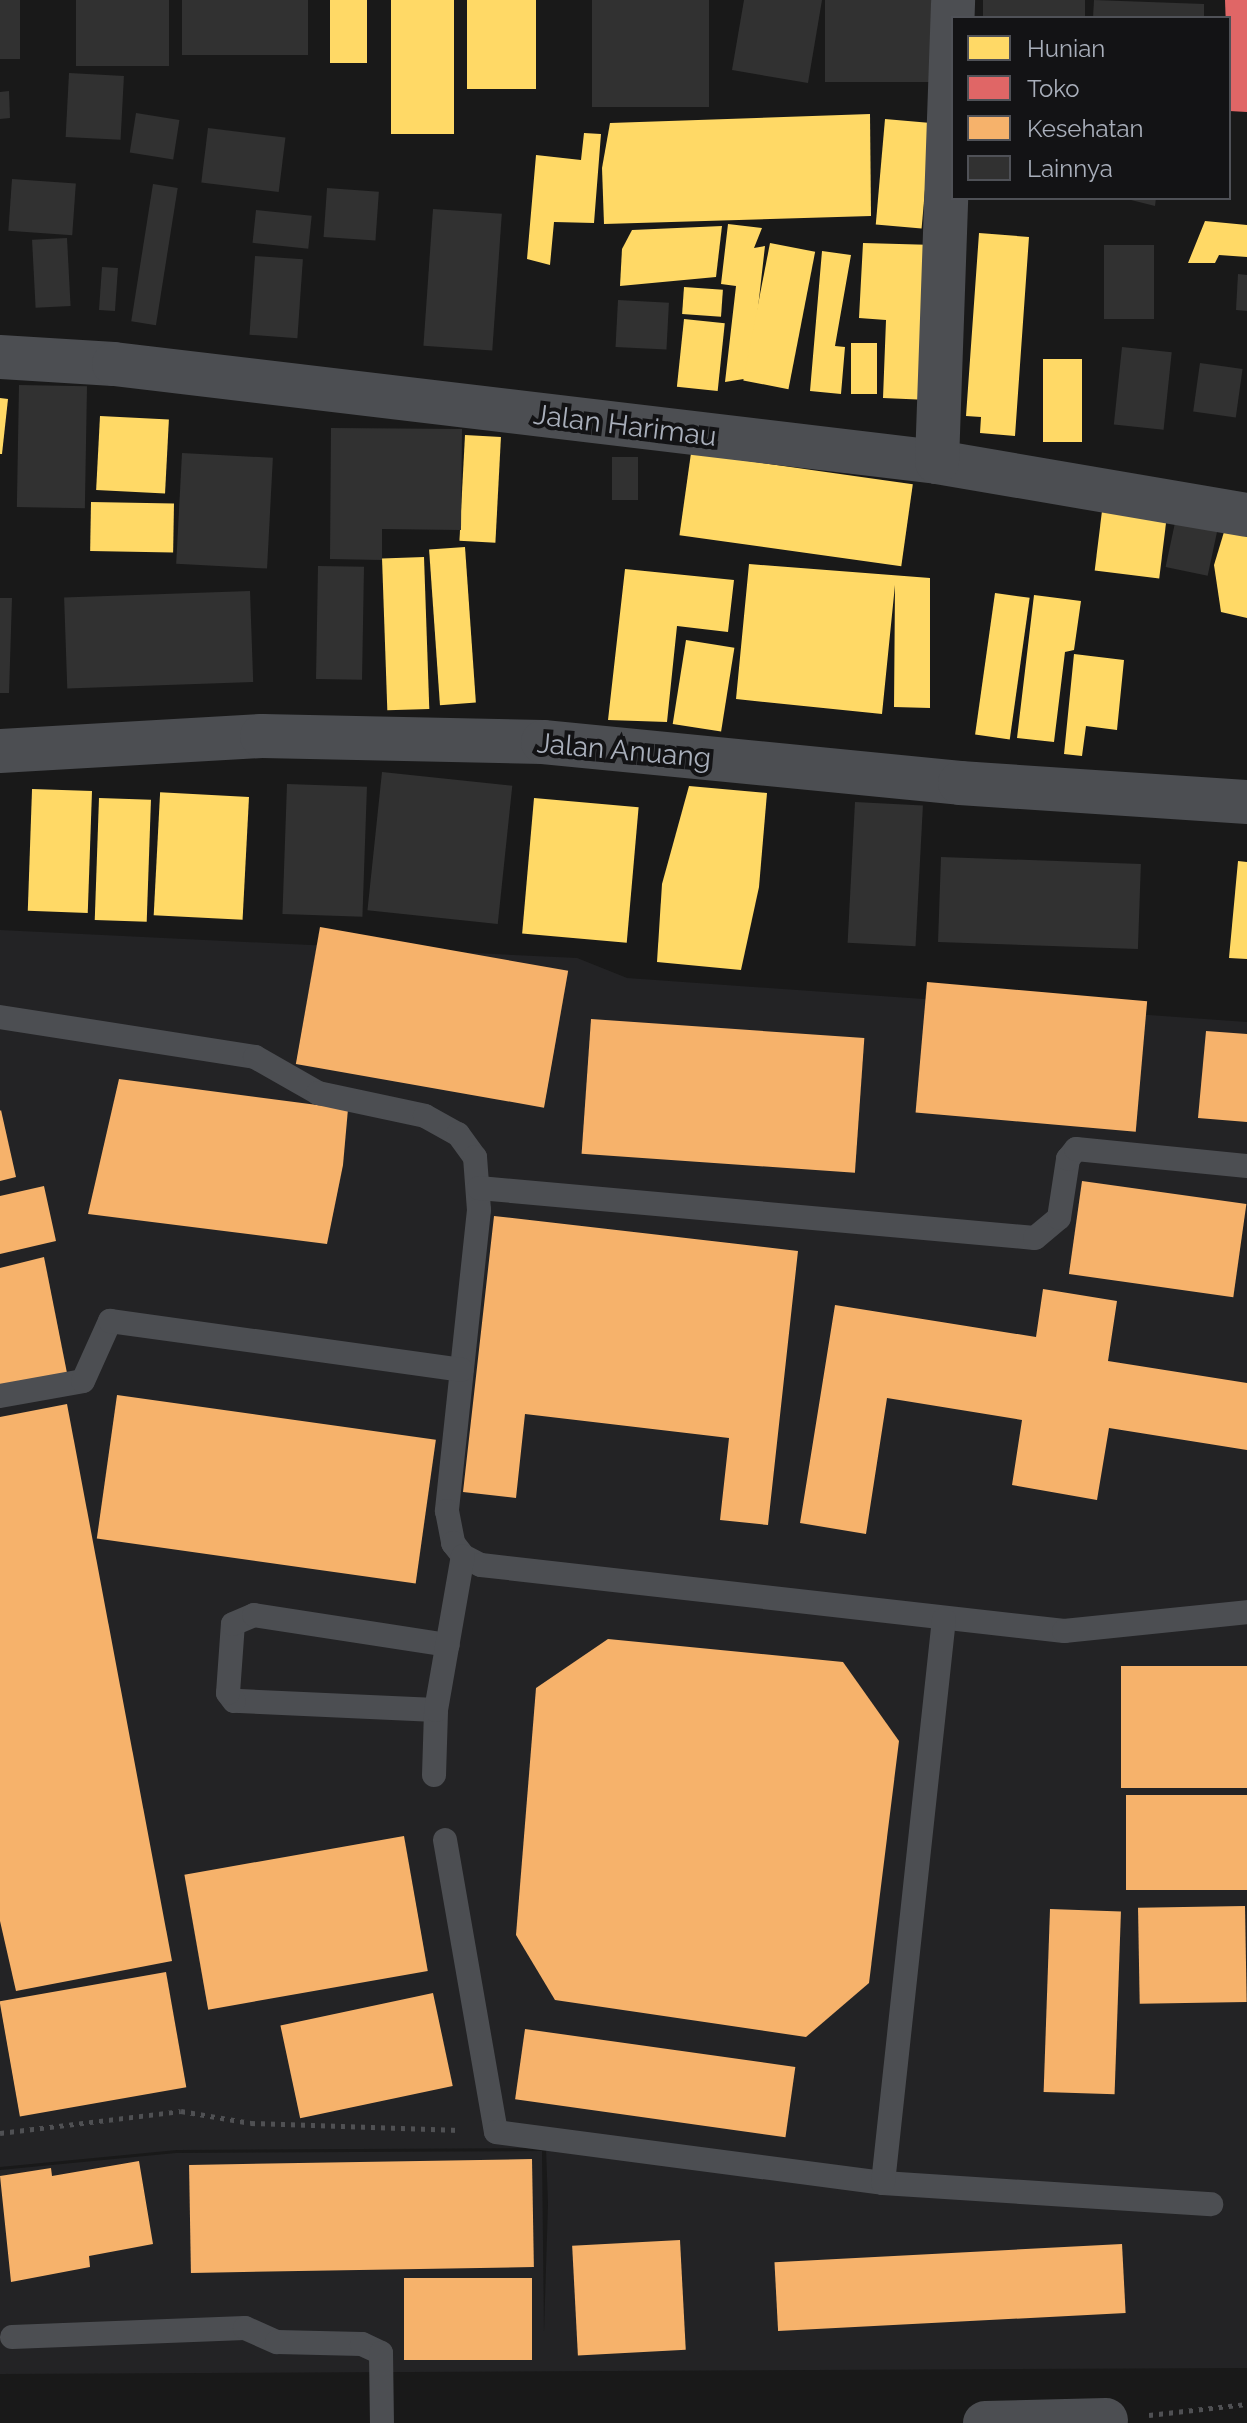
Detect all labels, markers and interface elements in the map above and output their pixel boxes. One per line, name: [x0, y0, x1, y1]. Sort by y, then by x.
legend: [951, 16, 1231, 200]
text: Hunian: [1027, 34, 1105, 63]
text: Toko: [1027, 74, 1080, 103]
text: Kesehatan: [1027, 114, 1144, 143]
text: Lainnya: [1027, 154, 1113, 183]
street label: Jalan Harimau: [532, 398, 718, 454]
street label: Jalan Anuang: [535, 727, 713, 775]

